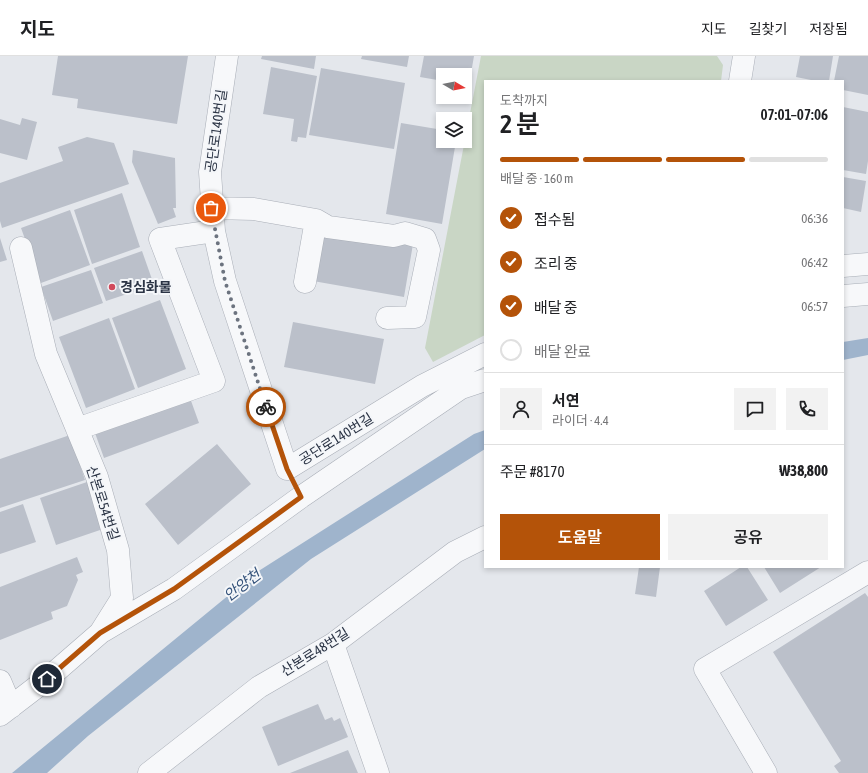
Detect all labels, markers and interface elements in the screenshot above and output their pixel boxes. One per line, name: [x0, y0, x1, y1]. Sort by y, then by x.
text: 지도: [20, 18, 55, 40]
text: 지도: [701, 21, 727, 37]
text: 길찾기: [749, 21, 787, 37]
text: 저장됨: [809, 21, 848, 37]
north arrow: [436, 68, 472, 104]
map controls: [436, 68, 472, 148]
street label: 공단로140번길: [202, 88, 230, 174]
text: 도착까지: [500, 93, 548, 108]
text: 07:01–07:06: [760, 106, 828, 123]
text: 2 분: [500, 109, 540, 139]
button: layers: [436, 112, 472, 148]
text: 배달 중 · 160 m: [500, 171, 573, 186]
pin: [194, 191, 228, 225]
icon: bag: [200, 197, 222, 219]
icon: check: [500, 207, 522, 229]
text: 접수됨: [534, 211, 575, 228]
text: 06:36: [801, 211, 828, 226]
icon: check: [500, 251, 522, 273]
text: 조리 중: [534, 255, 577, 272]
text: 06:42: [801, 255, 828, 270]
place label: 경심화물: [120, 279, 172, 295]
marker: 경심화물: [107, 282, 117, 292]
icon: check: [500, 295, 522, 317]
text: 배달 중: [534, 299, 577, 316]
text: 06:57: [801, 299, 828, 314]
text: 배달 완료: [534, 343, 591, 360]
courier: [246, 387, 286, 427]
button: person: [500, 388, 542, 430]
button: chat: [734, 388, 776, 430]
button: phone: [786, 388, 828, 430]
text: 서연: [552, 392, 580, 409]
icon: bike: [255, 396, 277, 418]
street label: 공단로140번길: [296, 410, 376, 468]
text: 라이더 · 4.4: [552, 413, 609, 428]
text: ₩38,800: [779, 462, 828, 479]
text: 주문 #8170: [500, 463, 564, 480]
street label: 산본로54번길: [83, 464, 123, 542]
button: 도움말: [500, 514, 660, 560]
button: 공유: [668, 514, 828, 560]
water label: 안양천: [220, 564, 265, 604]
street label: 산본로48번길: [278, 625, 352, 679]
pin: [30, 662, 64, 696]
icon: home: [36, 668, 58, 690]

